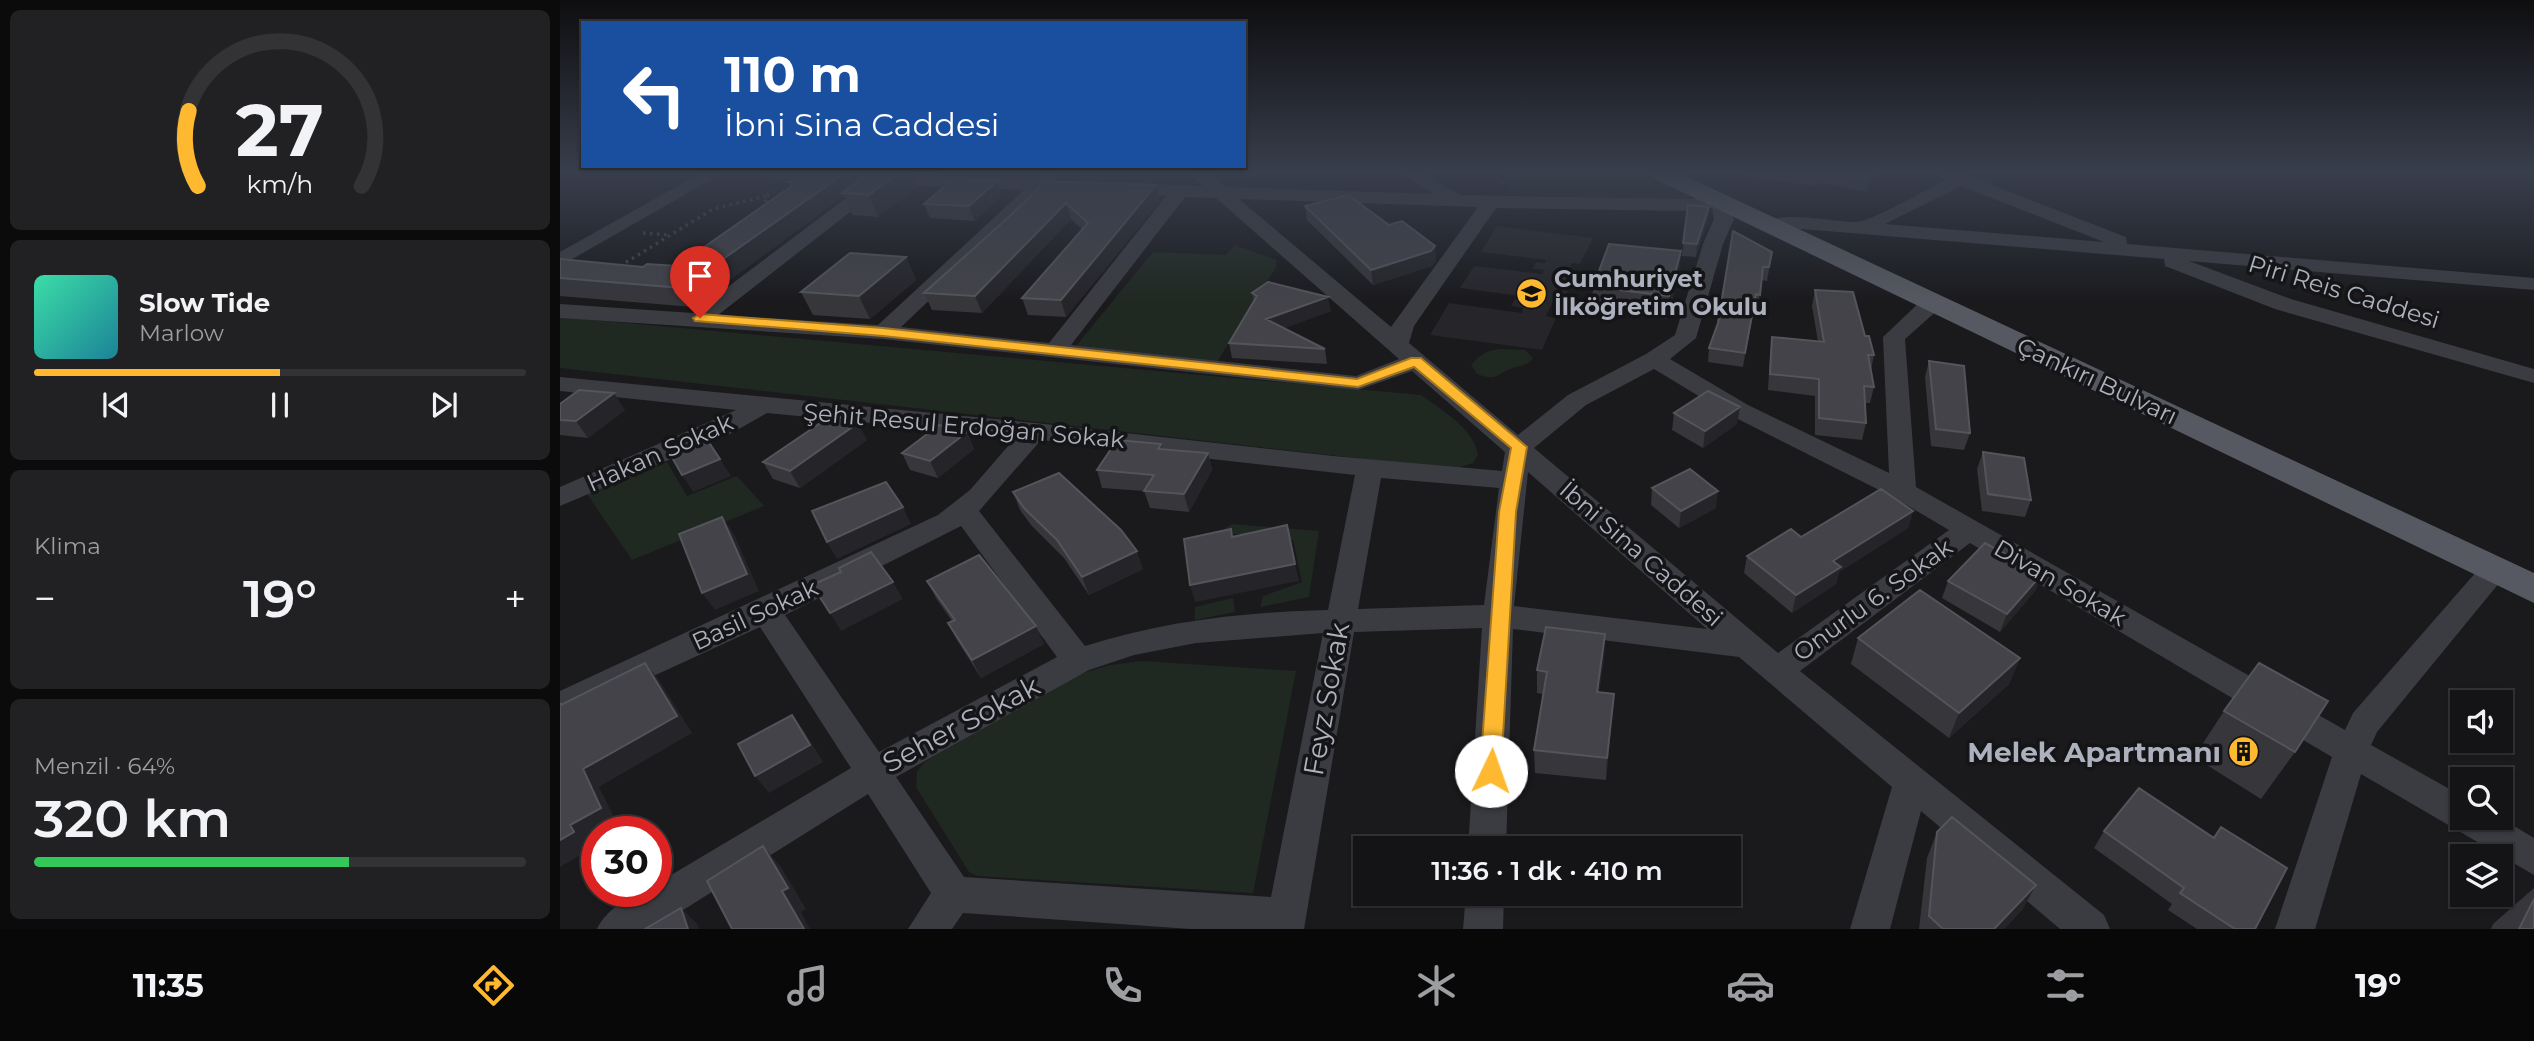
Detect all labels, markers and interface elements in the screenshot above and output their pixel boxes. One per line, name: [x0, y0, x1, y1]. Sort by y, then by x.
text: 110 m: [724, 45, 861, 104]
icon: left: [609, 49, 700, 140]
text: 27: [236, 86, 324, 174]
text: İbni Sina Caddesi: [724, 105, 999, 144]
text: km/h: [247, 169, 313, 199]
pin: [670, 246, 730, 318]
street label: Piri Reis Caddesi: [2245, 249, 2443, 334]
icon: arrive: [681, 257, 719, 295]
place label: Cumhuriyet İlköğretim Okulu: [1554, 264, 1768, 321]
school or university icon: Cumhuriyet İlköğretim Okulu: [1514, 276, 1548, 310]
text: Slow Tide: [139, 287, 270, 319]
text: Marlow: [139, 319, 224, 347]
street label: Çankırı Bulvarı: [2013, 331, 2182, 430]
icon: previous: [97, 386, 135, 424]
icon: pause: [261, 386, 299, 424]
icon: next: [425, 386, 463, 424]
street label: Şehit Resul Erdoğan Sokak: [802, 397, 1127, 454]
street label: Hakan Sokak: [582, 407, 738, 498]
street label: İbni Sina Caddesi: [1554, 475, 1729, 632]
text: Klima: [34, 532, 101, 560]
street label: Onurlu 6. Sokak: [1788, 532, 1958, 667]
street label: Divan Sokak: [1989, 533, 2132, 632]
text: 19°: [243, 567, 317, 630]
street label: Basil Sokak: [687, 572, 823, 656]
text: −: [34, 575, 56, 622]
text: +: [504, 575, 526, 622]
street label: Feyz Sokak: [1296, 619, 1356, 778]
street label: Seher Sokak: [877, 668, 1046, 780]
map controls: [2450, 690, 2513, 907]
button: sound: [2450, 690, 2513, 753]
position arrow: [1454, 734, 1528, 808]
place label: Melek Apartmanı: [1967, 735, 2221, 769]
building icon: Melek Apartmanı: [2227, 735, 2261, 769]
text: Menzil · 64%: [34, 752, 175, 780]
button: search: [2450, 767, 2513, 830]
text: 320 km: [34, 787, 231, 850]
speed limit sign: 30: [581, 816, 672, 907]
button: layers: [2450, 844, 2513, 907]
text: 11:36 · 1 dk · 410 m: [1431, 855, 1663, 887]
icon: directions: [469, 961, 518, 1010]
icon: music: [783, 961, 832, 1010]
icon: phone: [1098, 961, 1147, 1010]
icon: climate: [1412, 961, 1461, 1010]
icon: car: [1726, 961, 1775, 1010]
icon: filters: [2041, 961, 2090, 1010]
text: 11:35: [133, 966, 204, 1005]
text: 19°: [2355, 966, 2401, 1005]

